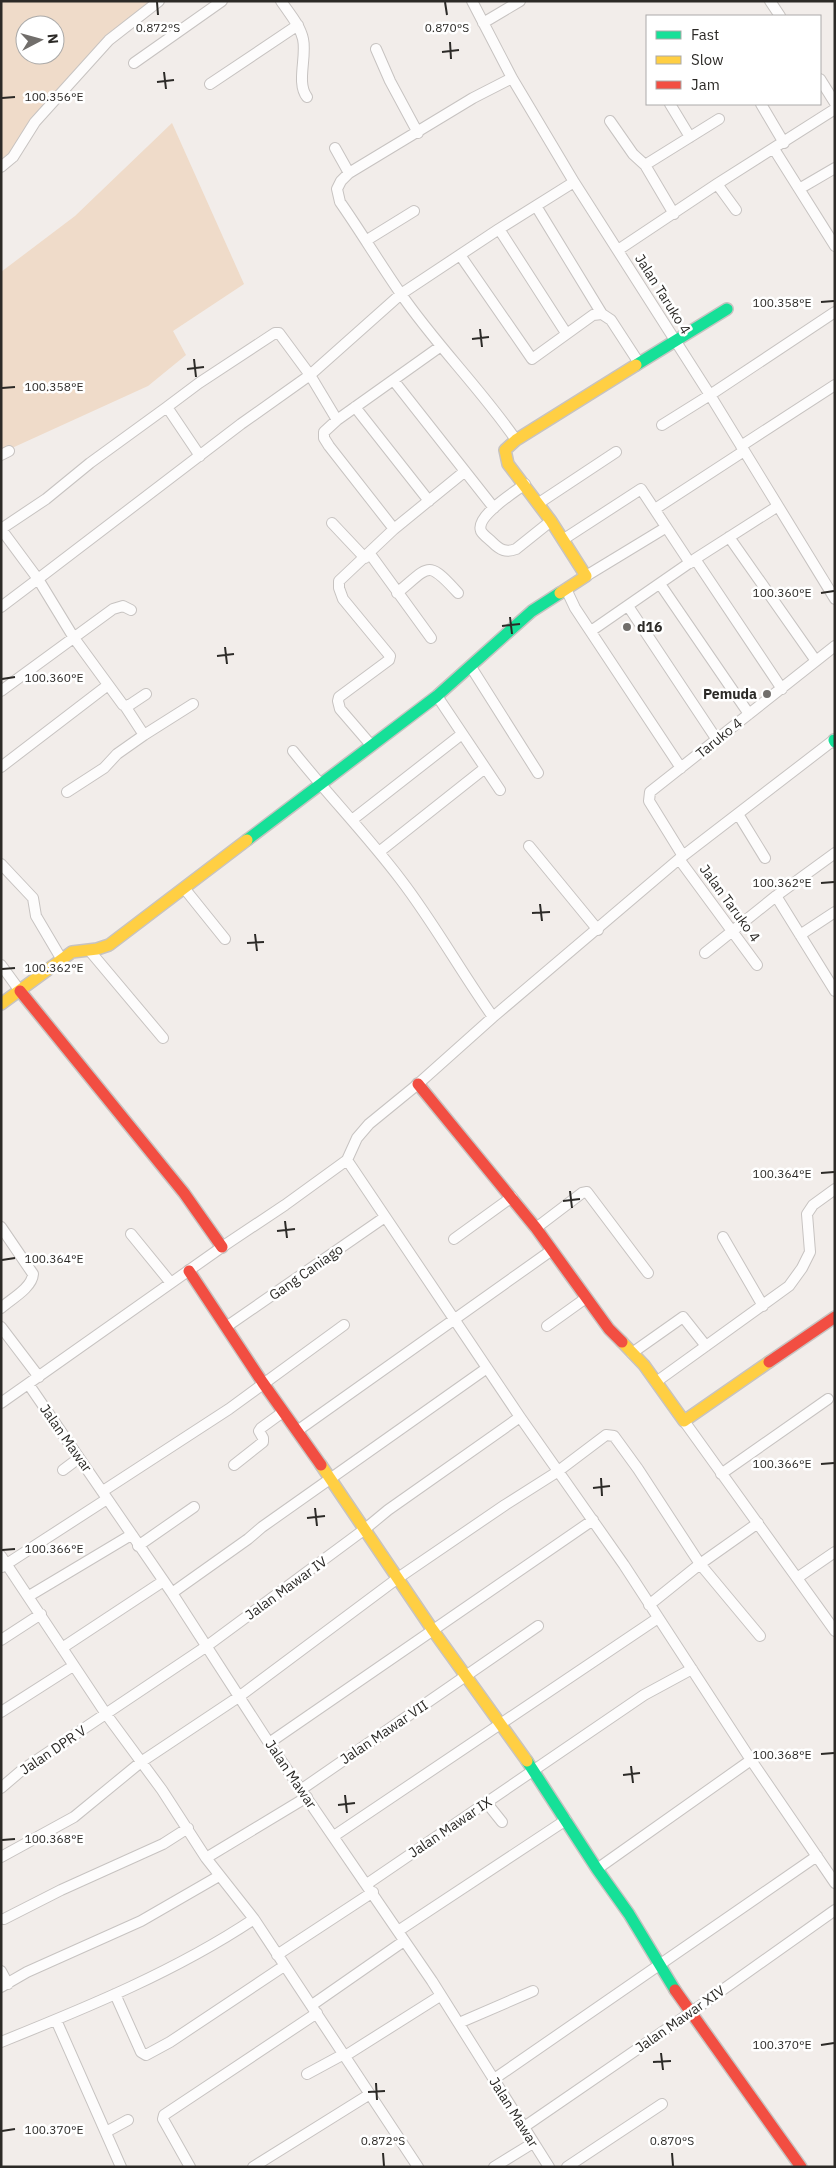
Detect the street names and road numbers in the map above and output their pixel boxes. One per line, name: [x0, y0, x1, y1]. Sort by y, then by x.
street label: Jalan Taruko 4: [631, 250, 695, 338]
street label: Taruko 4: [692, 714, 746, 762]
street label: Jalan Taruko 4: [696, 861, 764, 945]
street label: Gang Caniago: [266, 1240, 347, 1304]
street label: Jalan Mawar: [36, 1400, 96, 1476]
street label: Jalan Mawar IV: [242, 1552, 331, 1624]
street label: Jalan Mawar VII: [337, 1696, 431, 1768]
street label: Jalan DPR V: [17, 1721, 90, 1779]
street label: Jalan Mawar: [261, 1736, 321, 1812]
street label: Jalan Mawar IX: [405, 1792, 495, 1861]
street label: Jalan Mawar XIV: [632, 1981, 729, 2057]
street label: Jalan Mawar: [485, 2074, 543, 2150]

